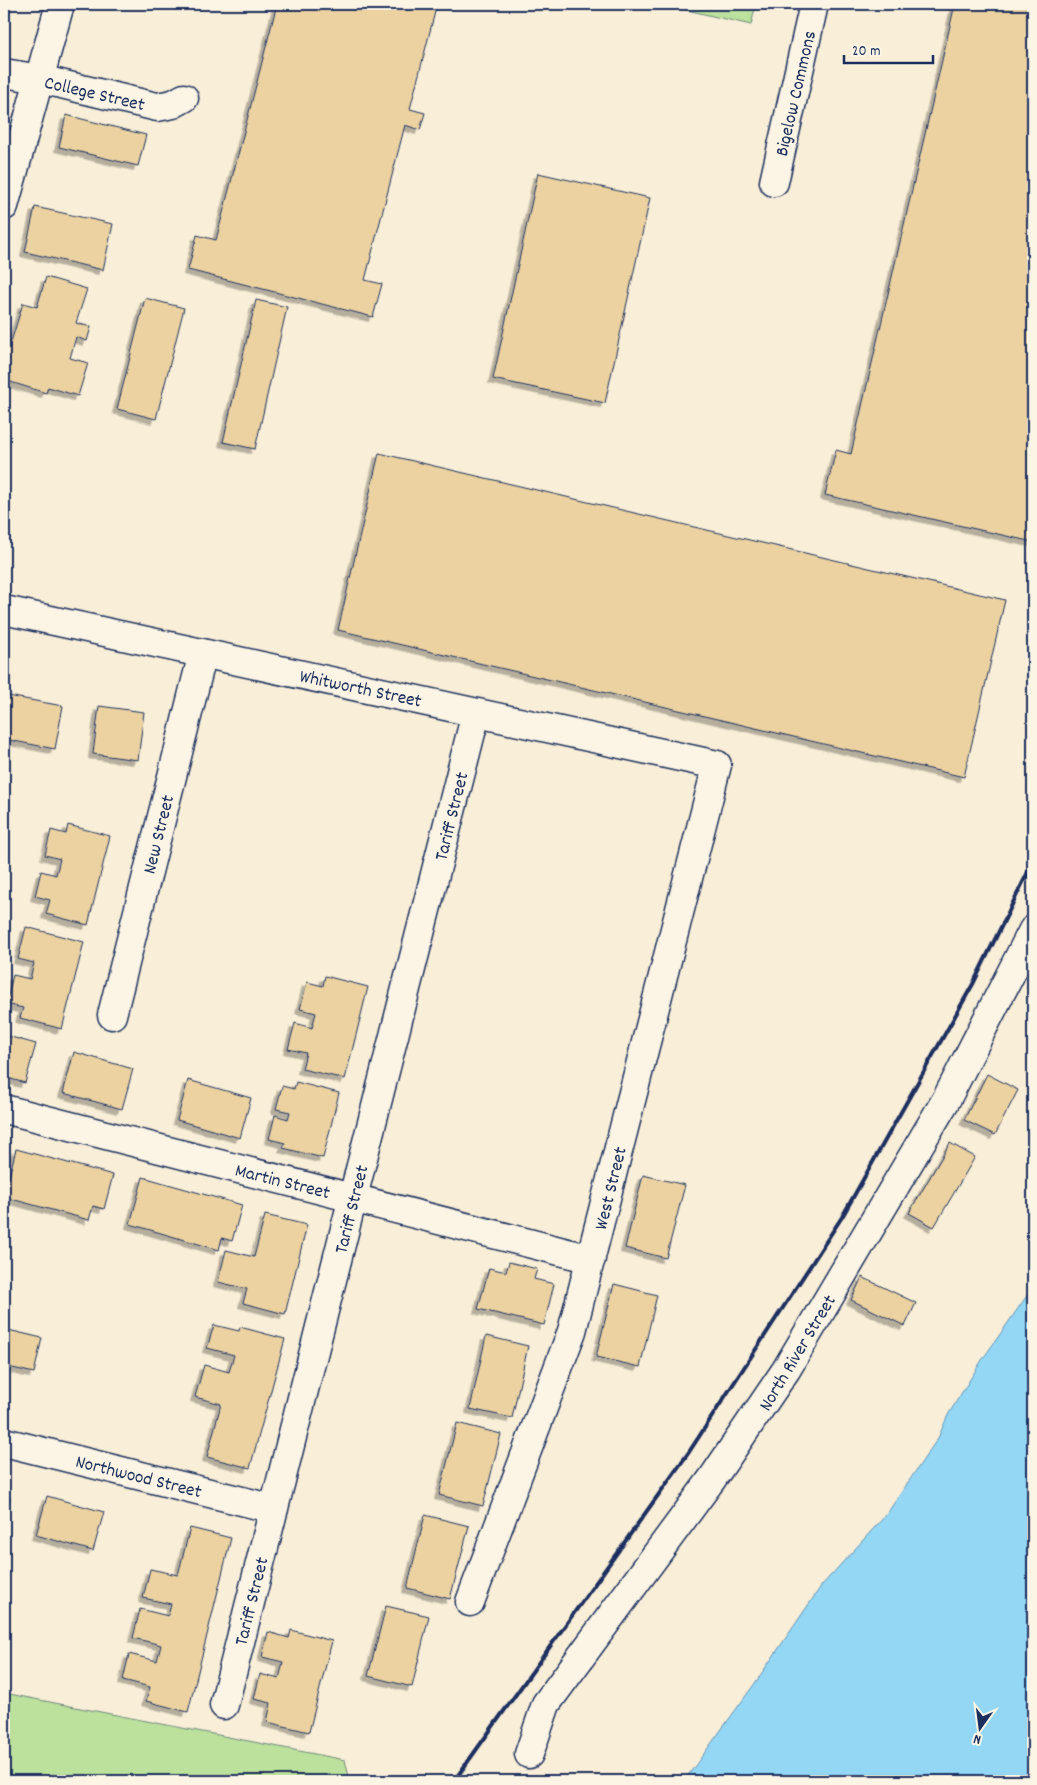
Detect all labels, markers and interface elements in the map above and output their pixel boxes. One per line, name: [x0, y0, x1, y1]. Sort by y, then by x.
street label: Bigelow Commons: [770, 28, 825, 159]
scale bar: [844, 32, 933, 64]
text: 20 m: [852, 41, 880, 63]
street label: College Street: [41, 71, 147, 120]
street label: Whitworth Street: [297, 664, 424, 717]
street label: Tariff Street: [429, 770, 477, 864]
street label: New Street: [138, 793, 183, 877]
street label: West Street: [589, 1144, 636, 1233]
street label: Martin Street: [232, 1159, 332, 1208]
street label: Tariff Street: [329, 1163, 377, 1257]
street label: North River Street: [754, 1290, 844, 1417]
street label: Northwood Street: [72, 1450, 204, 1507]
street label: Tariff Street: [229, 1555, 277, 1649]
north arrow: [954, 1702, 1004, 1752]
text: N: [971, 1728, 983, 1749]

